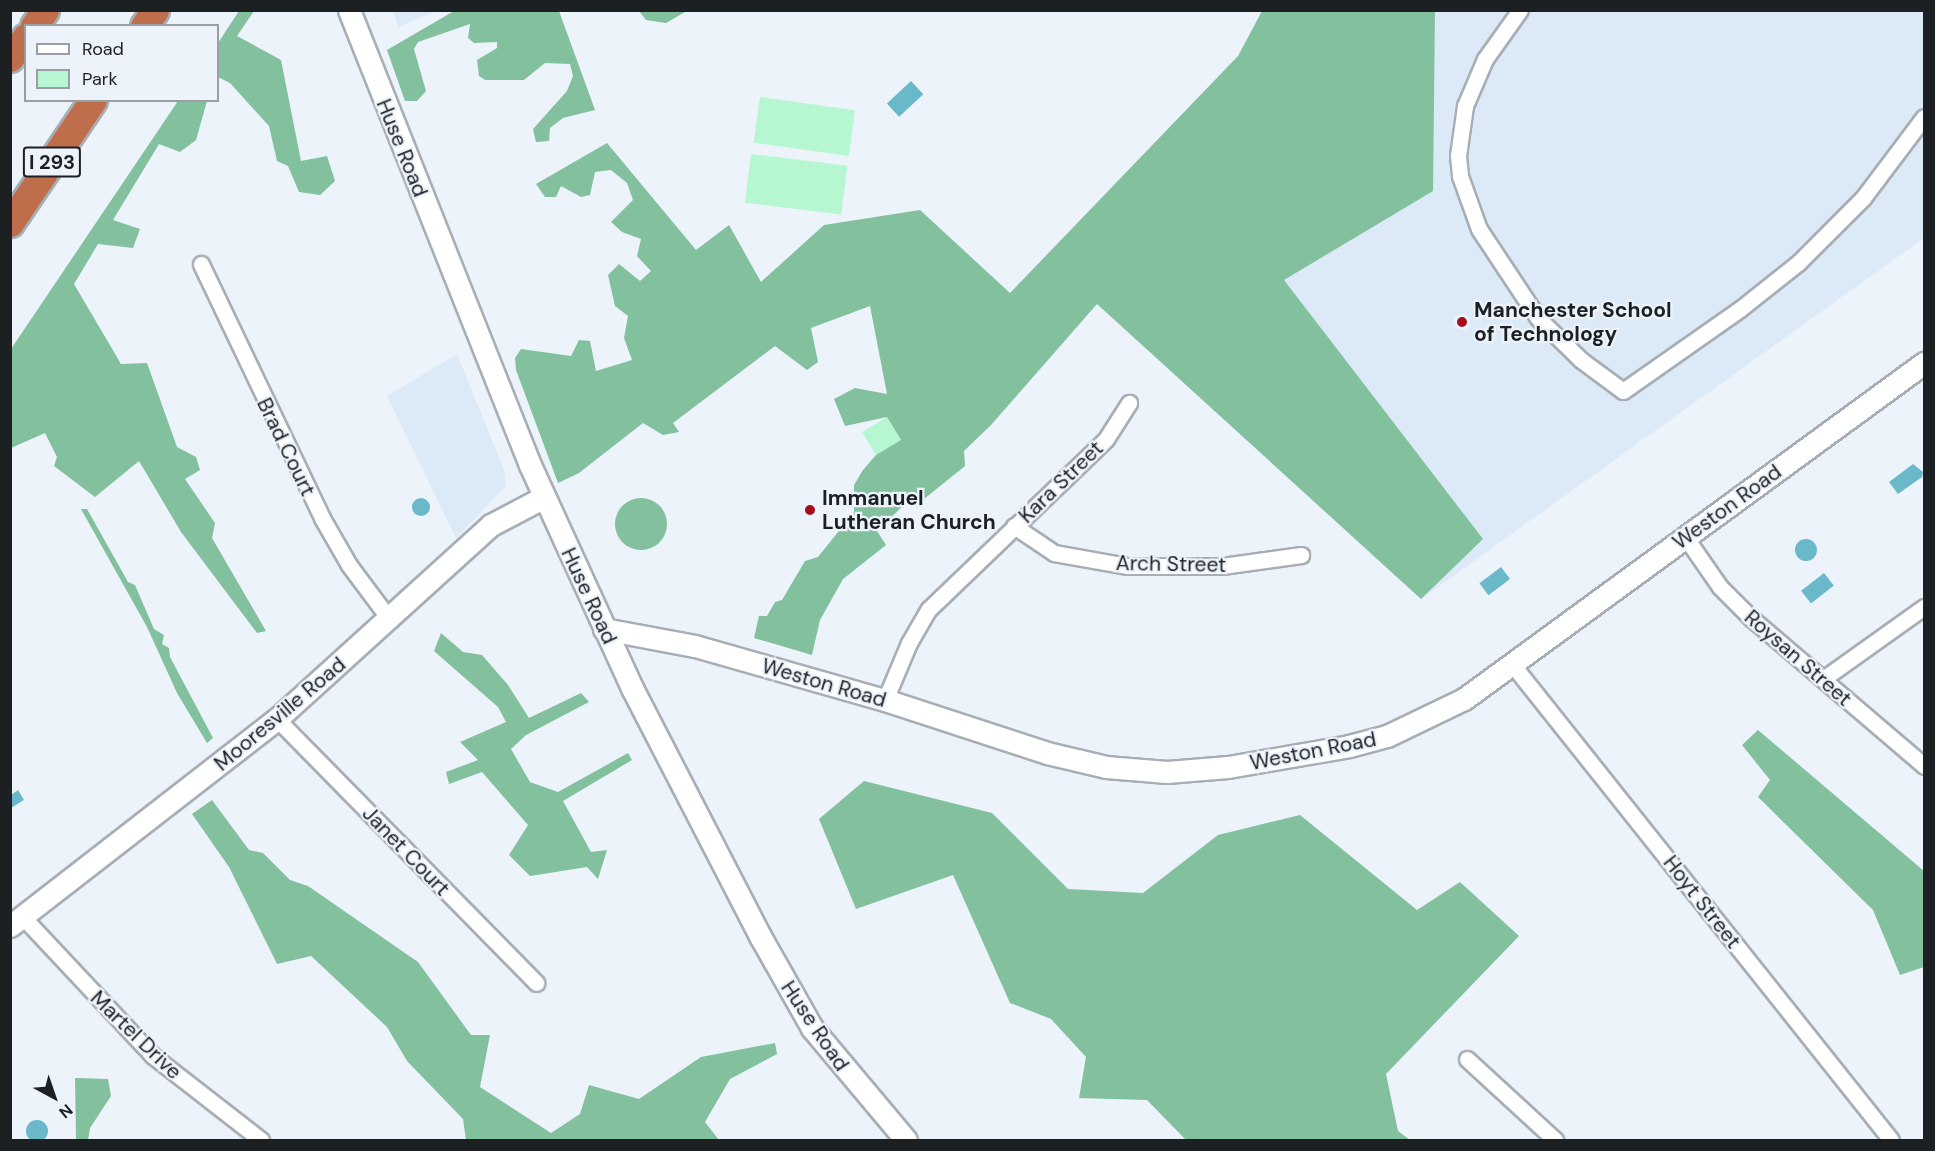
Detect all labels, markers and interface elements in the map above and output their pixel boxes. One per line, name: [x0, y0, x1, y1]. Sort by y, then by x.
legend: [24, 24, 219, 102]
text: Road: [82, 37, 124, 61]
text: Park: [82, 67, 118, 91]
street label: Huse Road: [371, 95, 433, 201]
road number: I 293: [22, 145, 82, 179]
place label: Manchester School of Technology: [1474, 297, 1672, 347]
marker: Manchester School of Technology: [1455, 315, 1469, 329]
street label: Brad Court: [251, 394, 321, 500]
street label: Kara Street: [1014, 436, 1108, 528]
street label: Weston Road: [1668, 459, 1786, 555]
place label: Immanuel Lutheran Church: [822, 485, 996, 535]
marker: Immanuel Lutheran Church: [803, 503, 817, 517]
street label: Huse Road: [556, 544, 622, 648]
street label: Arch Street: [1116, 550, 1226, 578]
street label: Roysan Street: [1739, 605, 1857, 711]
street label: Mooresville Road: [209, 652, 351, 776]
street label: Weston Road: [759, 653, 889, 713]
street label: Weston Road: [1248, 726, 1378, 776]
street label: Janet Court: [357, 801, 455, 901]
street label: Hoyt Street: [1658, 851, 1746, 953]
street label: Huse Road: [776, 976, 854, 1076]
street label: Martel Drive: [85, 985, 187, 1085]
north arrow: [24, 1067, 84, 1127]
text: N: [55, 1099, 77, 1123]

